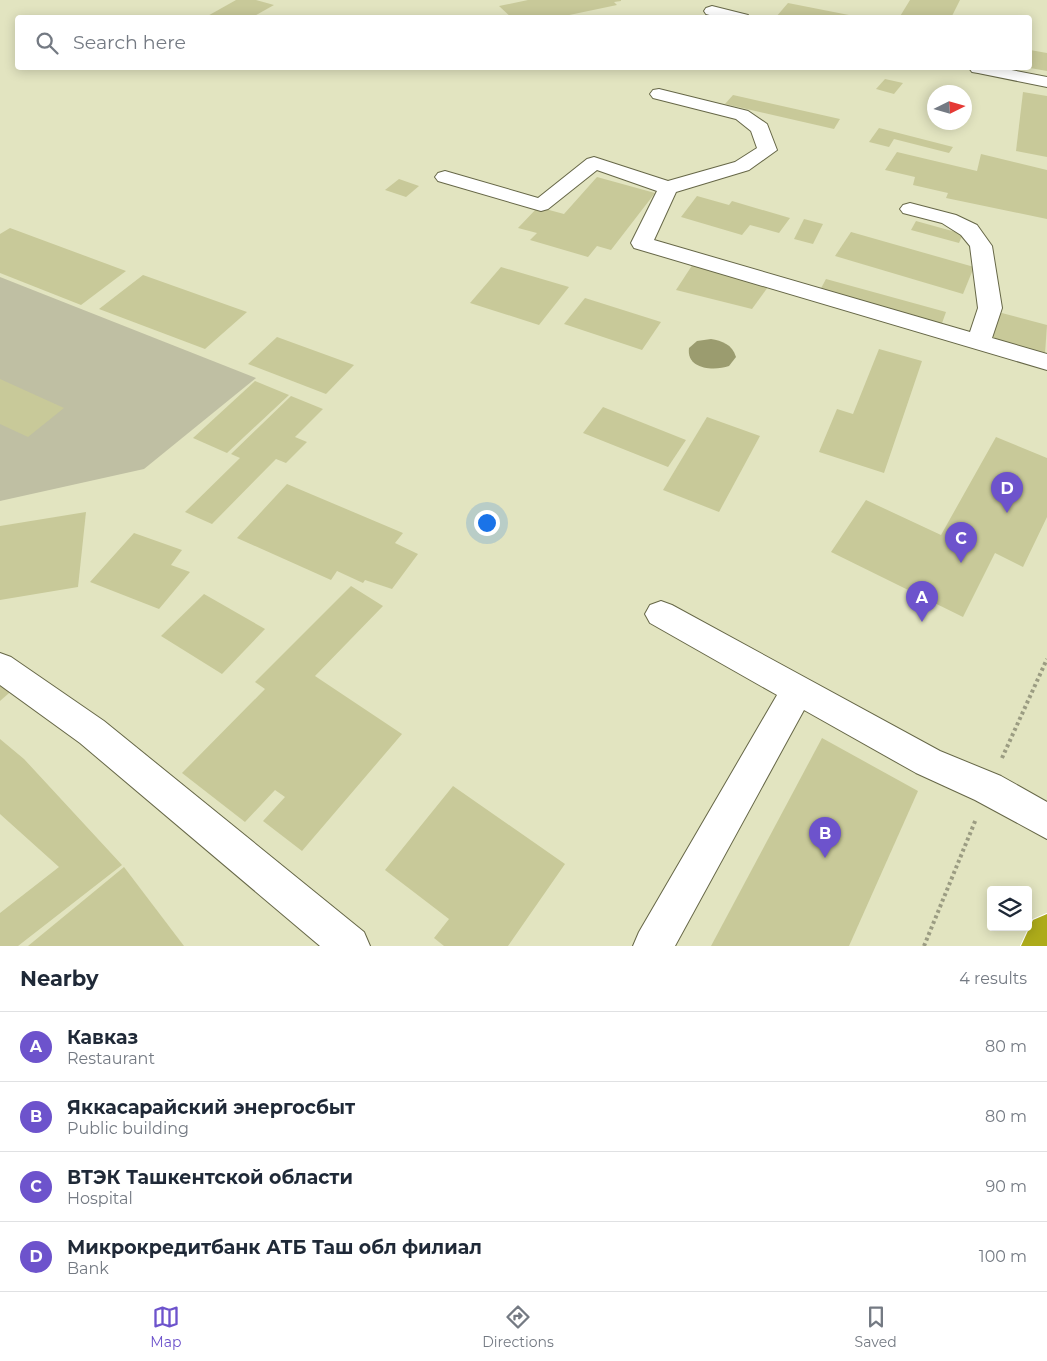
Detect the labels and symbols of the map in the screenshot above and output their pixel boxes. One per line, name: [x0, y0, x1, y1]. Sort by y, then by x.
north arrow: [927, 85, 972, 130]
pin: D: [991, 472, 1023, 513]
your location: [474, 510, 500, 536]
pin: C: [945, 522, 977, 563]
pin: A: [906, 581, 938, 622]
pin: B: [809, 817, 841, 858]

